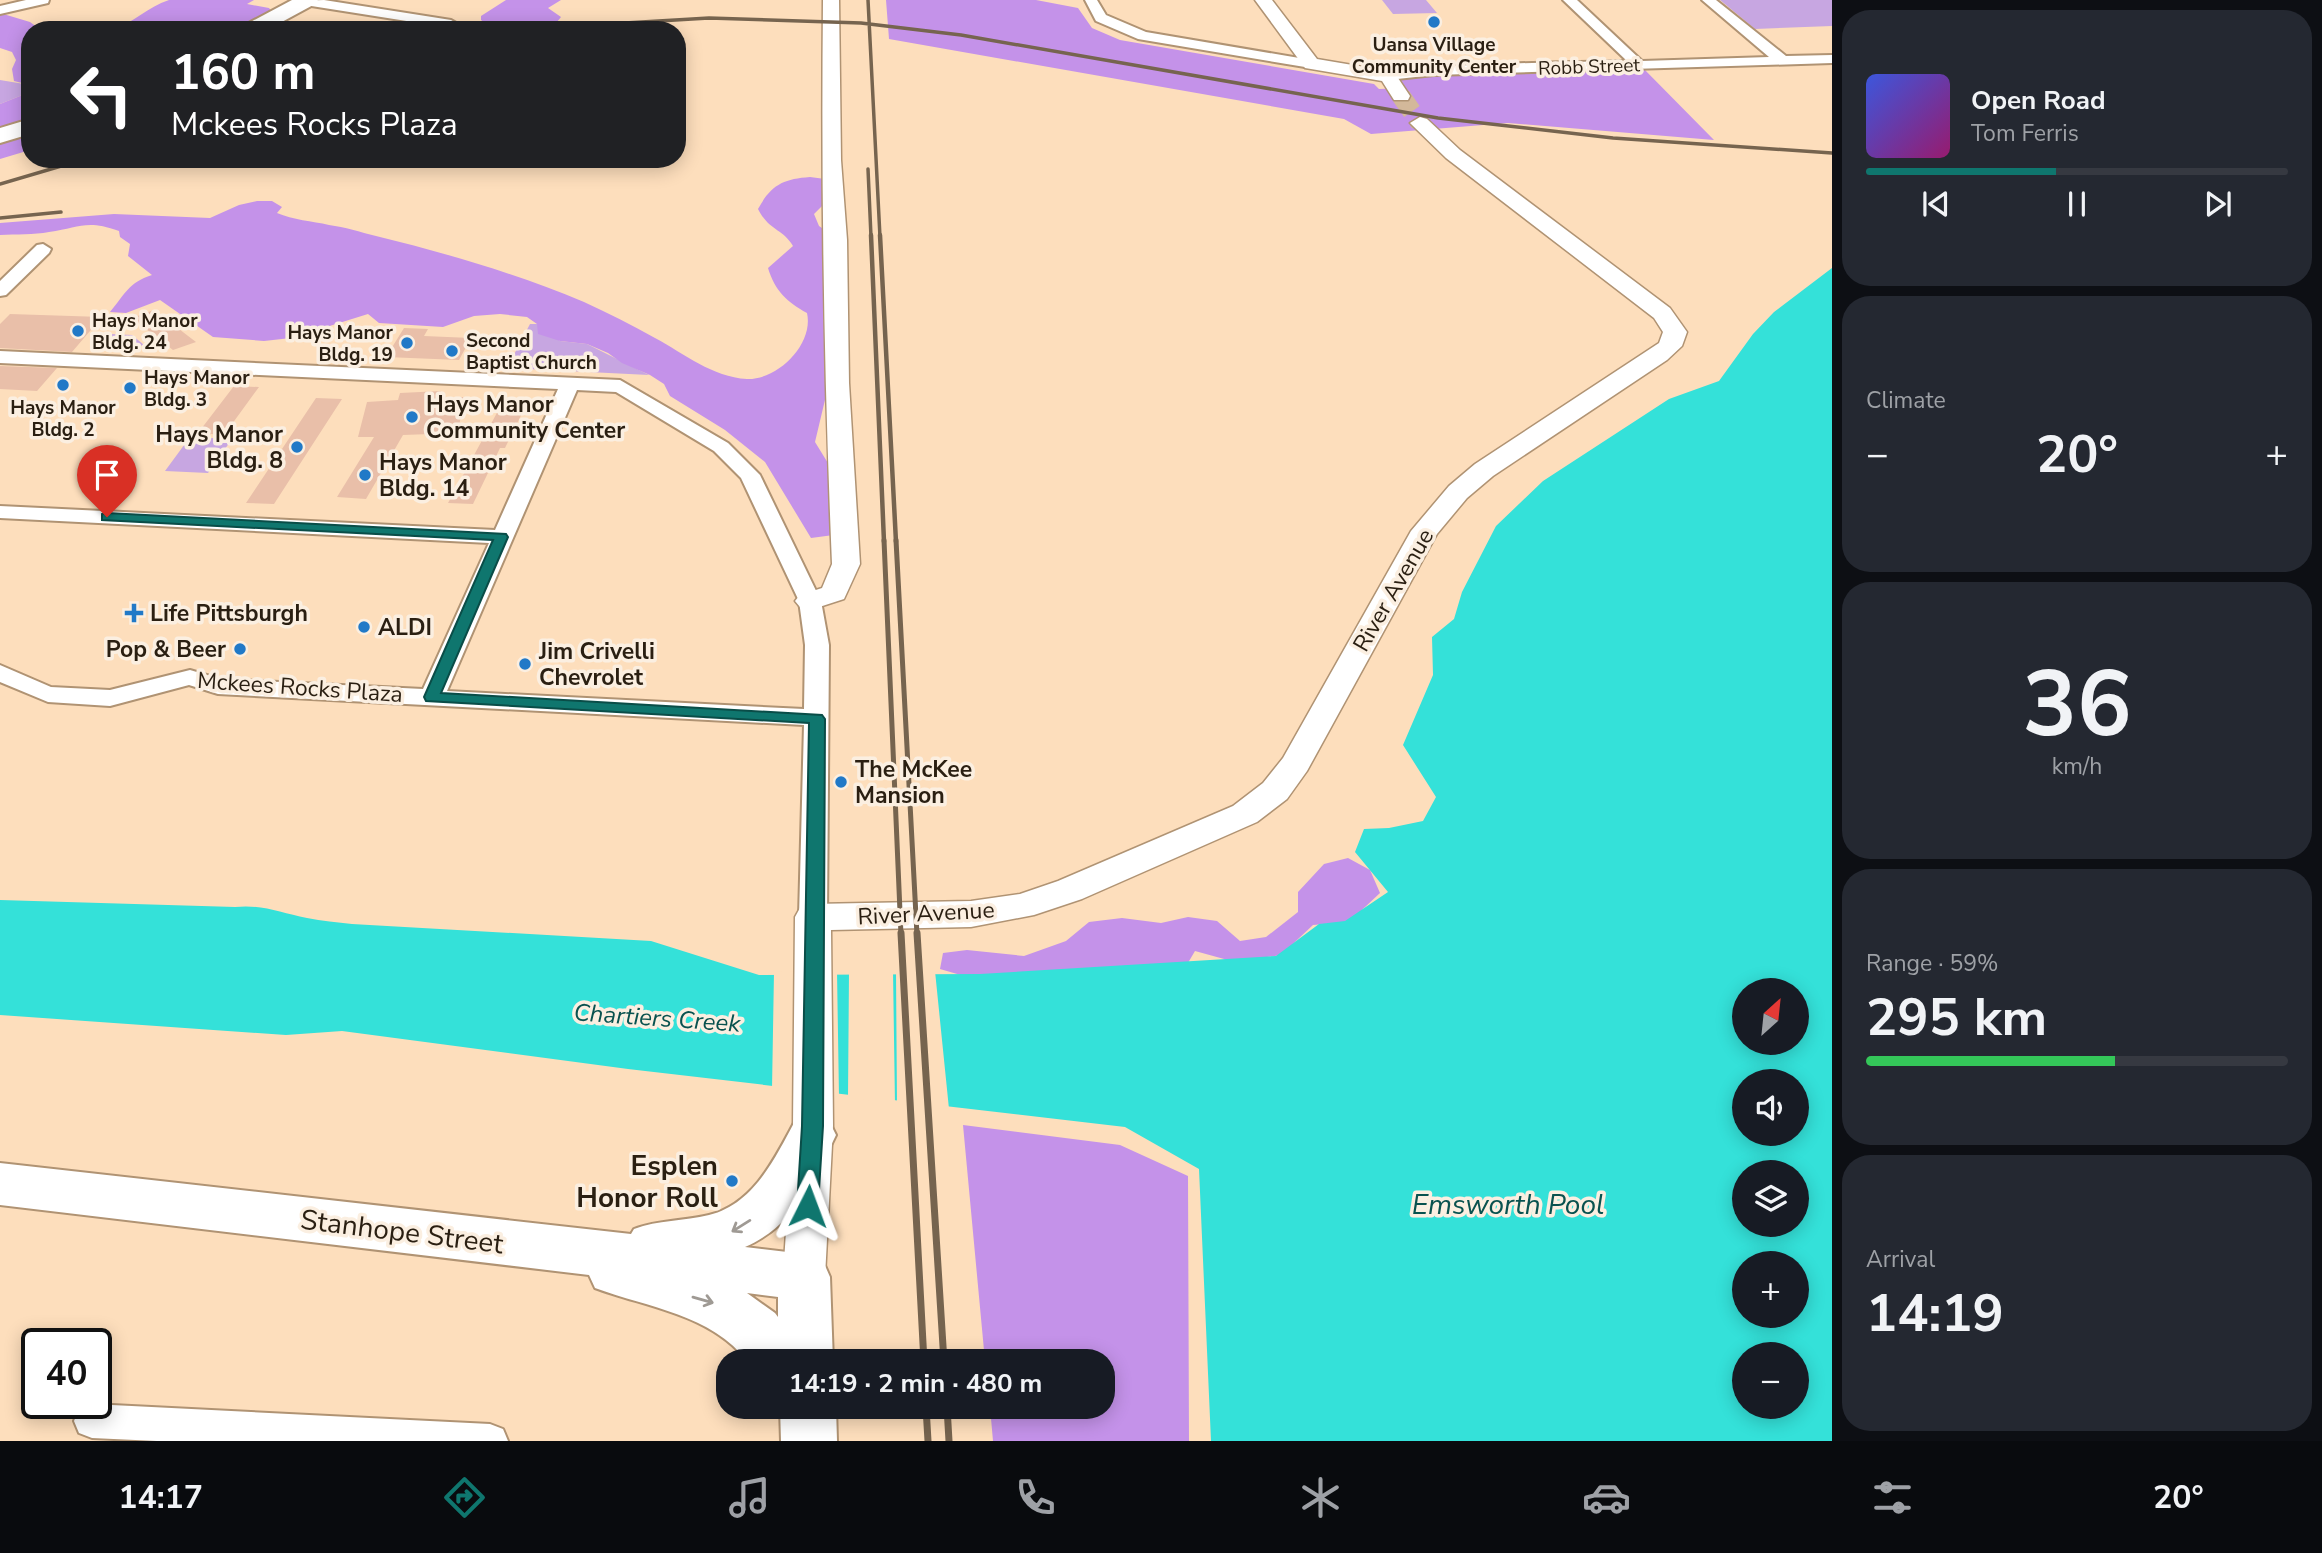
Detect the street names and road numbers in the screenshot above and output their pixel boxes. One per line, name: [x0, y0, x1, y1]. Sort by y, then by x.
street label: Robb Street: [1538, 52, 1641, 82]
street label: River Avenue: [1346, 523, 1441, 657]
street label: Mckees Rocks Plaza: [196, 665, 404, 710]
street label: River Avenue: [857, 894, 995, 933]
street label: Stanhope Street: [298, 1201, 506, 1263]

